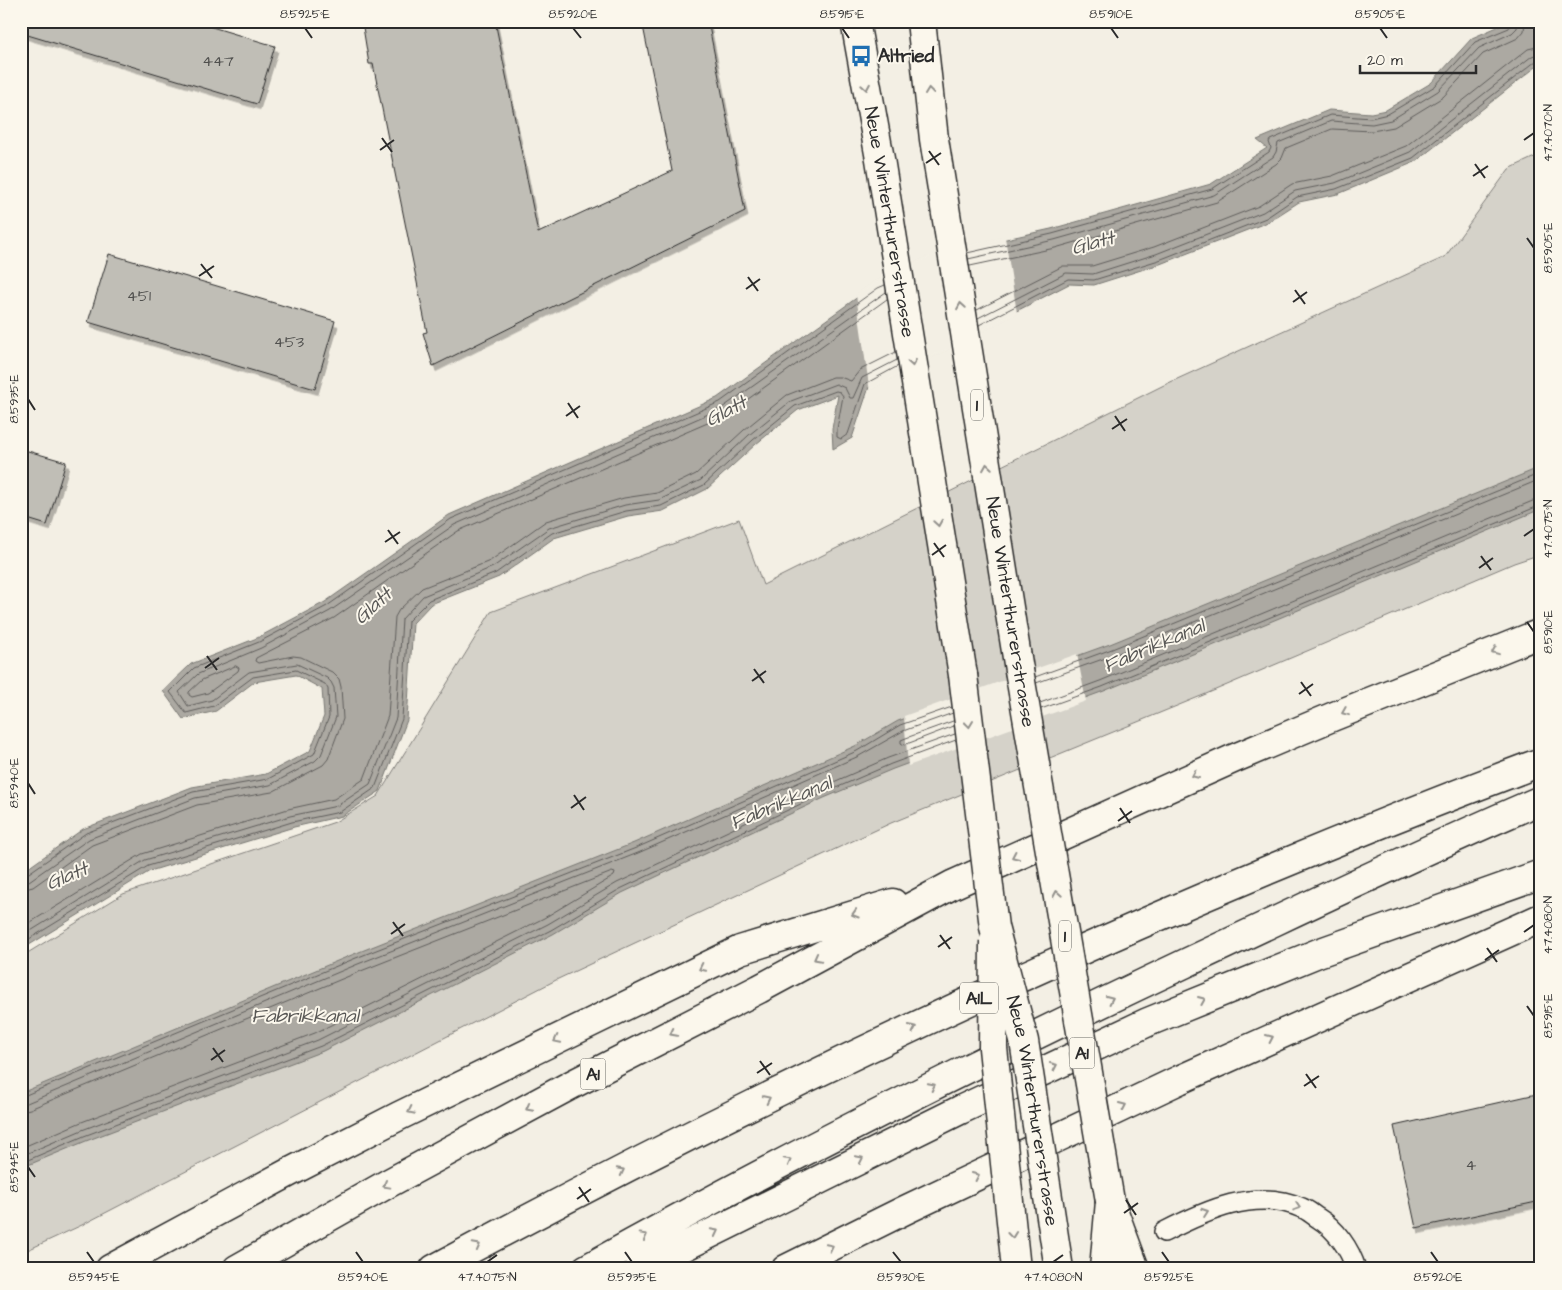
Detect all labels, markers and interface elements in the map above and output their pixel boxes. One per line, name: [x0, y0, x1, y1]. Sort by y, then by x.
text: 8.5925°E: [280, 6, 330, 23]
text: 8.5920°E: [549, 6, 597, 23]
text: 8.5915°E: [820, 6, 864, 23]
text: 8.5910°E: [1089, 6, 1133, 23]
text: 8.5905°E: [1355, 6, 1405, 23]
scale bar: [1360, 42, 1476, 74]
bus stop icon: Altried: [848, 43, 874, 69]
place label: Altried: [878, 43, 934, 70]
house number: 447: [202, 50, 234, 72]
text: 20 m: [1367, 50, 1403, 71]
one-way arrow: [861, 82, 871, 91]
one-way arrow: [924, 86, 935, 94]
text: 47.4070°N: [1540, 103, 1557, 162]
street label: Neue Winterthurerstrasse: [857, 105, 922, 339]
water label: Glatt: [1068, 223, 1119, 262]
text: 8.5905°E: [1540, 223, 1557, 273]
house number: 451: [127, 285, 151, 307]
one-way arrow: [957, 302, 967, 311]
house number: 453: [274, 331, 304, 353]
one-way arrow: [907, 359, 917, 367]
text: 8.5935°E: [6, 374, 23, 424]
water label: Glatt: [700, 388, 753, 434]
road number: 1: [971, 390, 983, 420]
one-way arrow: [982, 462, 992, 471]
street label: Neue Winterthurerstrasse: [978, 495, 1042, 729]
text: 47.4075°N: [1540, 499, 1557, 559]
one-way arrow: [933, 519, 943, 528]
water label: Glatt: [348, 580, 400, 631]
text: 8.5910°E: [1540, 610, 1557, 654]
water label: Fabrikkanal: [1099, 611, 1212, 680]
one-way arrow: [1492, 645, 1500, 655]
one-way arrow: [1341, 706, 1349, 716]
one-way arrow: [963, 720, 974, 728]
text: 8.5940°E: [6, 758, 23, 808]
water label: Fabrikkanal: [726, 768, 839, 837]
one-way arrow: [1191, 769, 1200, 780]
one-way arrow: [1011, 849, 1020, 860]
water label: Glatt: [42, 854, 94, 897]
one-way arrow: [1053, 890, 1063, 899]
text: 47.4080°N: [1540, 895, 1557, 954]
one-way arrow: [852, 909, 860, 919]
road number: 1: [1059, 920, 1071, 951]
one-way arrow: [813, 951, 822, 961]
one-way arrow: [698, 962, 707, 972]
road number: A1L: [960, 982, 998, 1014]
street label: Neue Winterthurerstrasse: [999, 993, 1066, 1228]
text: 8.5915°E: [1540, 994, 1557, 1038]
one-way arrow: [1105, 995, 1114, 1006]
one-way arrow: [1197, 995, 1206, 1006]
water label: Fabrikkanal: [251, 1002, 362, 1030]
one-way arrow: [908, 1024, 917, 1035]
one-way arrow: [669, 1027, 678, 1037]
one-way arrow: [553, 1033, 562, 1043]
one-way arrow: [1265, 1033, 1274, 1044]
road number: A1: [1070, 1038, 1094, 1068]
road number: A1: [580, 1058, 606, 1090]
one-way arrow: [1049, 1062, 1058, 1073]
one-way arrow: [927, 1082, 936, 1092]
one-way arrow: [761, 1095, 770, 1105]
one-way arrow: [525, 1102, 534, 1112]
one-way arrow: [1118, 1102, 1127, 1113]
one-way arrow: [407, 1105, 416, 1115]
text: 8.5945°E: [6, 1141, 23, 1193]
house number: 4: [1466, 1154, 1477, 1176]
one-way arrow: [855, 1155, 864, 1165]
one-way arrow: [783, 1157, 792, 1167]
one-way arrow: [616, 1167, 625, 1177]
one-way arrow: [971, 1172, 980, 1182]
one-way arrow: [382, 1179, 391, 1189]
one-way arrow: [1292, 1201, 1301, 1211]
one-way arrow: [1200, 1208, 1209, 1218]
one-way arrow: [709, 1228, 718, 1238]
one-way arrow: [1006, 1232, 1017, 1240]
one-way arrow: [639, 1233, 648, 1243]
one-way arrow: [472, 1242, 481, 1252]
one-way arrow: [825, 1243, 834, 1253]
text: 8.5945°E: [68, 1269, 120, 1286]
text: 8.5940°E: [338, 1269, 388, 1286]
text: 47.4075°N: [457, 1269, 517, 1286]
text: 8.5935°E: [607, 1269, 657, 1286]
text: 8.5930°E: [877, 1269, 925, 1286]
text: 47.4080°N: [1024, 1269, 1083, 1286]
text: 8.5925°E: [1144, 1269, 1194, 1286]
text: 8.5920°E: [1414, 1269, 1462, 1286]

